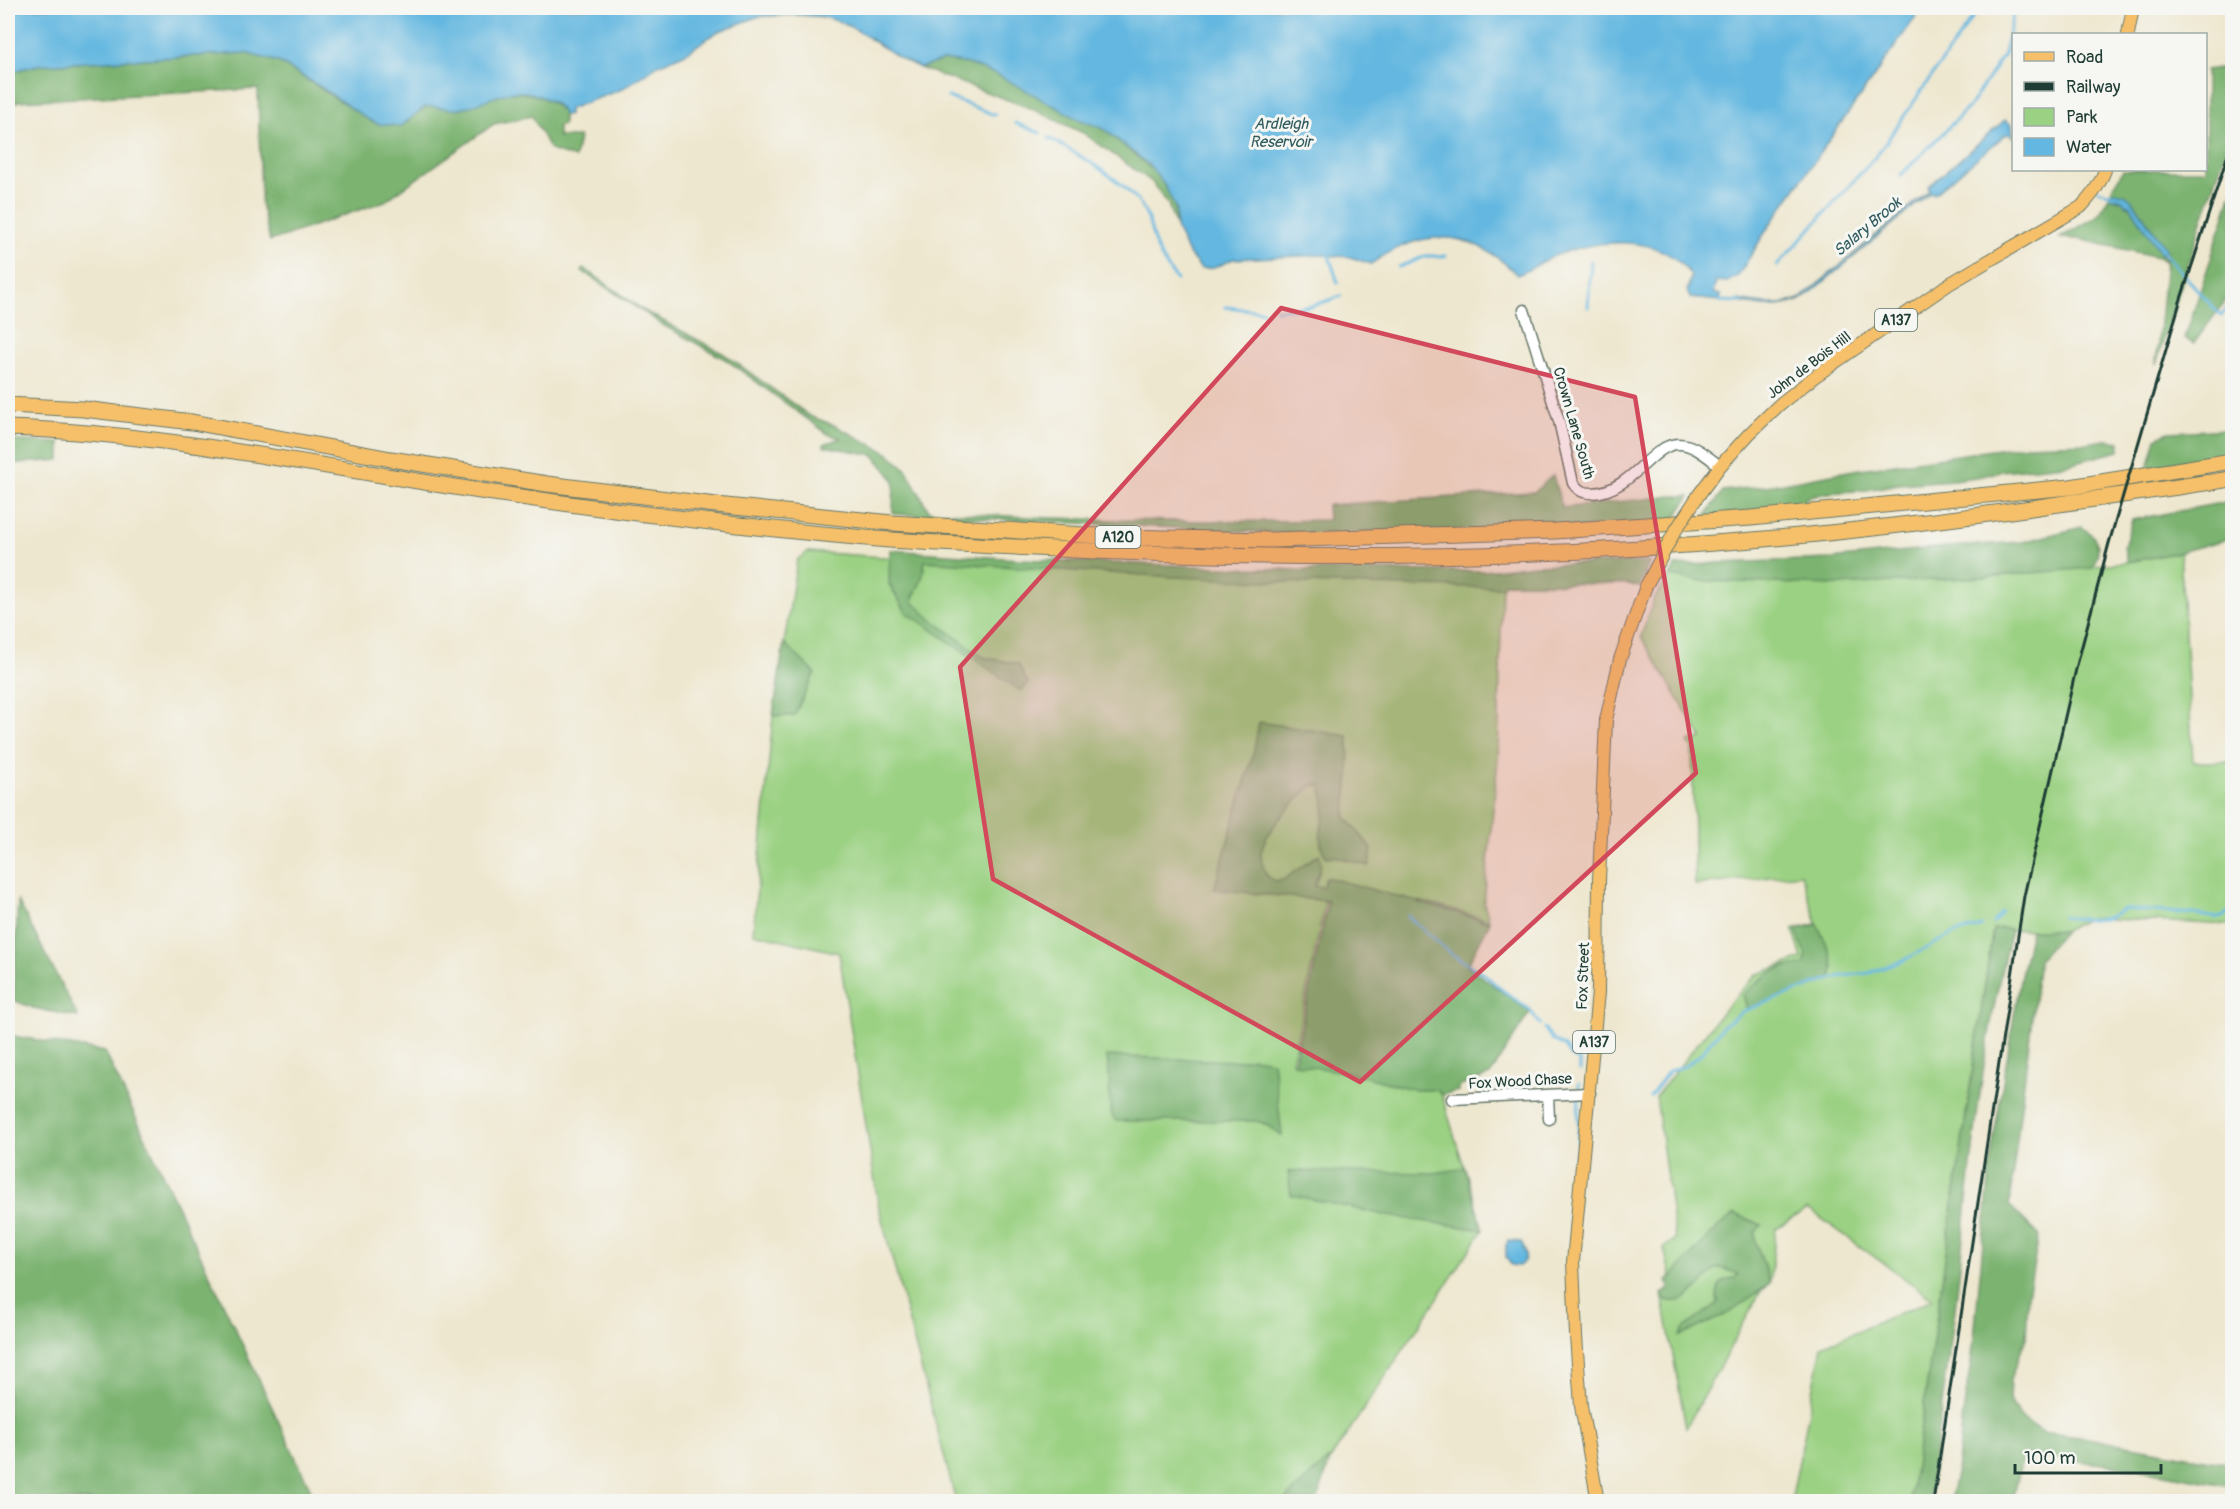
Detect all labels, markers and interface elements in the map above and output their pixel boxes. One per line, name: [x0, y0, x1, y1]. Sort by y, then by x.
legend: [2012, 33, 2207, 171]
text: Road: [2066, 46, 2103, 69]
text: Railway: [2066, 76, 2121, 99]
text: Park: [2066, 106, 2098, 129]
water label: Ardleigh Reservoir: [1250, 114, 1314, 152]
text: Water: [2066, 136, 2112, 159]
water label: Salary Brook: [1830, 192, 1907, 261]
road number: A137: [1875, 309, 1917, 331]
street label: John de Bois Hill: [1763, 328, 1855, 403]
street label: Crown Lane South: [1548, 365, 1599, 481]
road number: A120: [1096, 526, 1140, 548]
street label: Fox Street: [1573, 941, 1594, 1010]
road number: A137: [1573, 1031, 1615, 1053]
street label: Fox Wood Chase: [1468, 1069, 1573, 1094]
scale bar: [2015, 1437, 2160, 1475]
text: 100 m: [2024, 1447, 2076, 1470]

